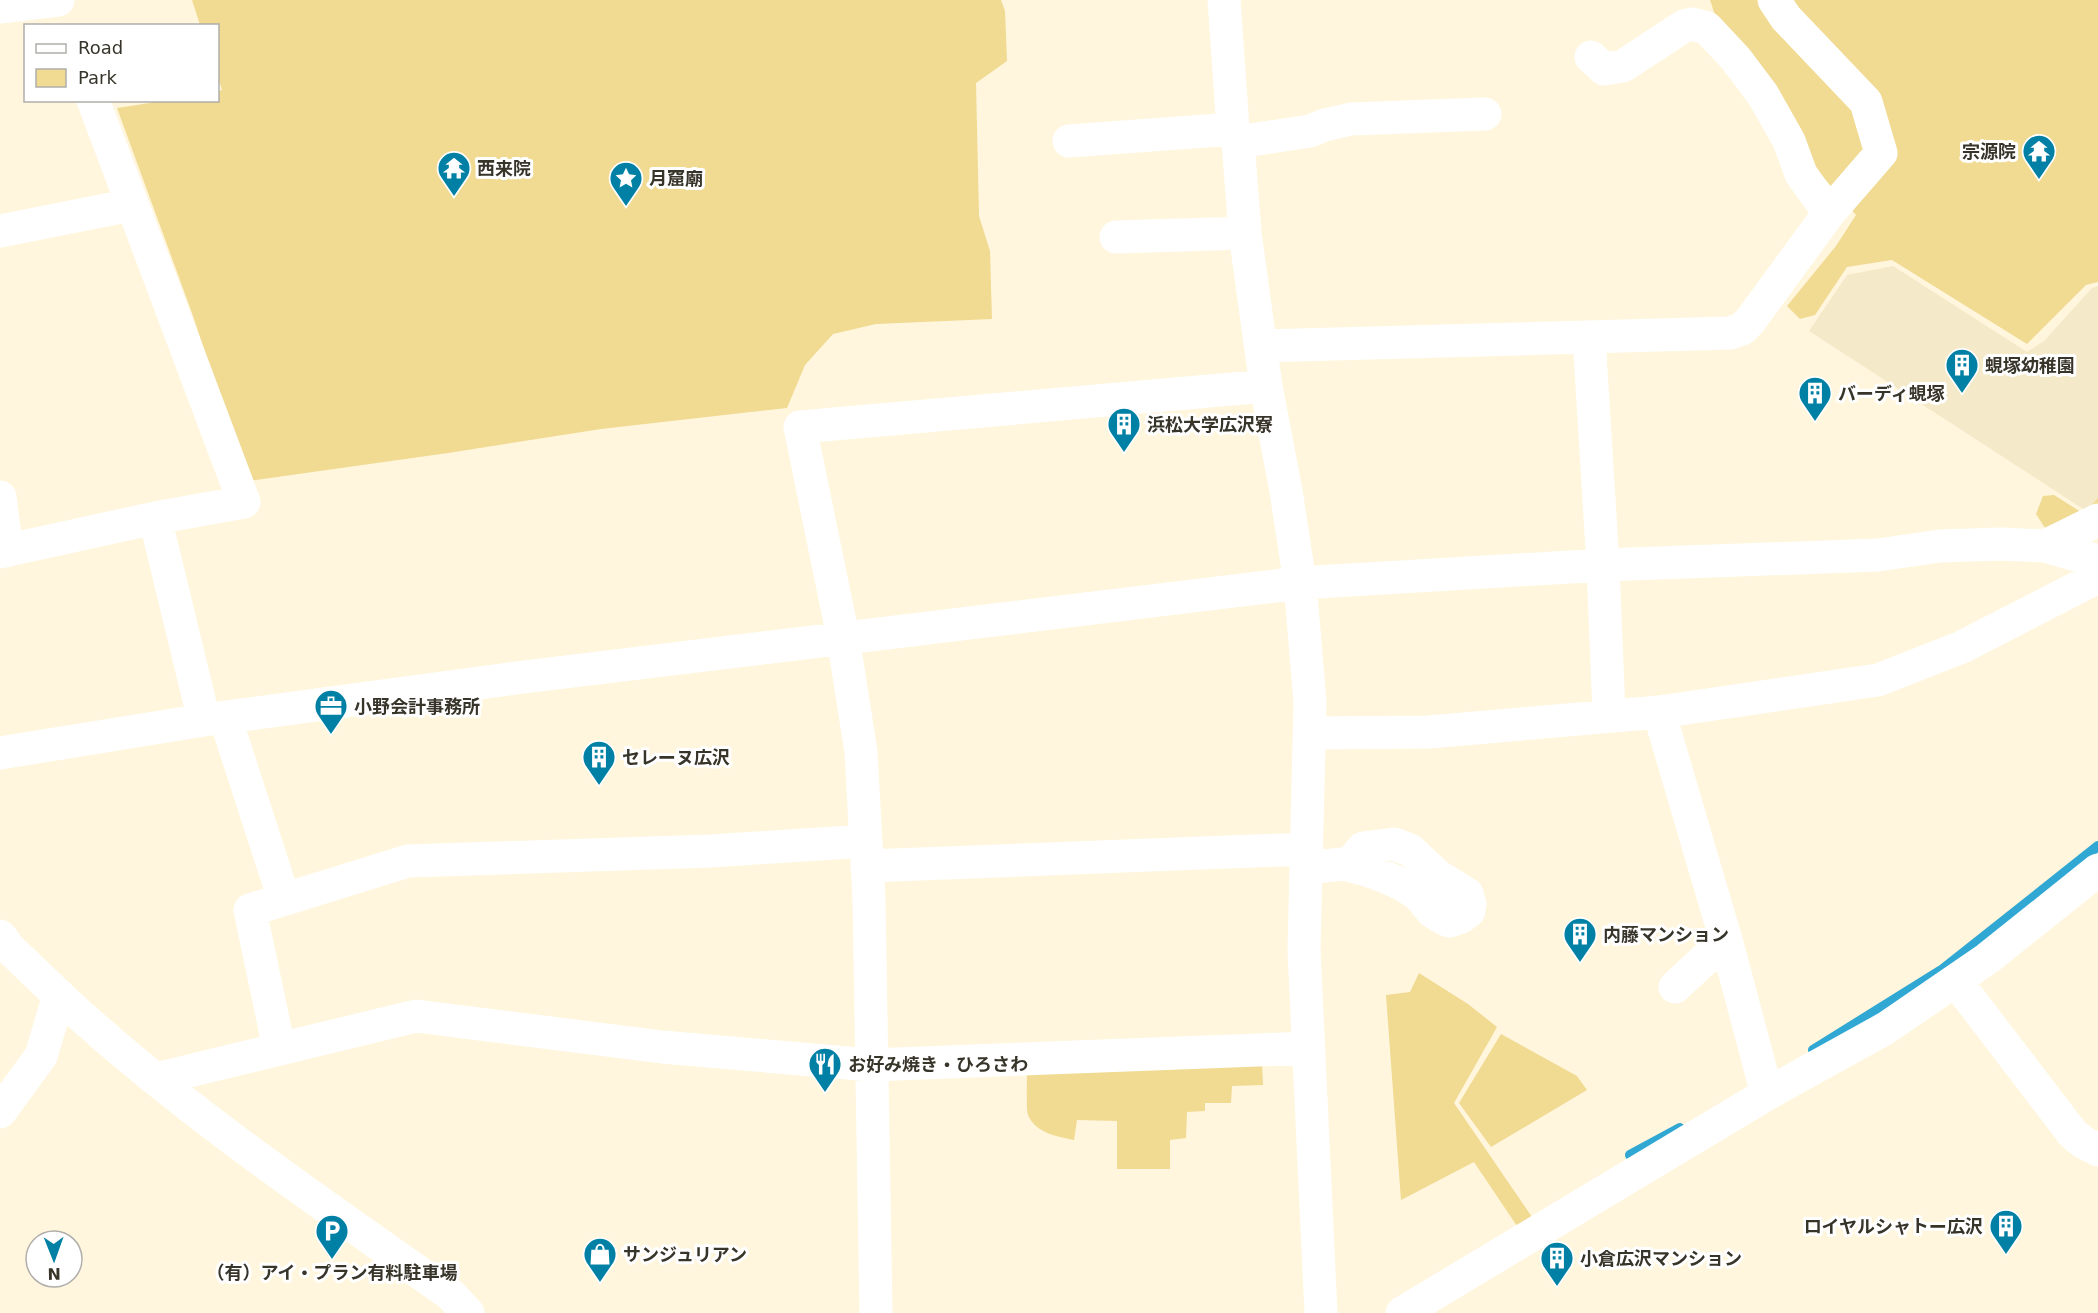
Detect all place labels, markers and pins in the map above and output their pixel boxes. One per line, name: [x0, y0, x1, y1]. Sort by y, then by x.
temple icon: 宗源院: [2021, 133, 2057, 180]
place label: 宗源院: [1962, 141, 2016, 162]
temple icon: 西来院: [436, 150, 472, 197]
place label: 西来院: [477, 158, 531, 179]
place icon: 月窟廟: [608, 160, 644, 207]
place label: 月窟廟: [649, 168, 703, 189]
building icon: 蜆塚幼稚園: [1944, 347, 1980, 394]
place label: 蜆塚幼稚園: [1985, 355, 2075, 376]
building icon: バーディ蜆塚: [1797, 375, 1833, 422]
place label: バーディ蜆塚: [1838, 383, 1945, 404]
building icon: 浜松大学広沢寮: [1106, 406, 1142, 453]
place label: 浜松大学広沢寮: [1147, 414, 1273, 435]
office icon: 小野会計事務所: [313, 688, 349, 735]
place label: 小野会計事務所: [354, 696, 480, 717]
building icon: セレーヌ広沢: [581, 739, 617, 786]
place label: セレーヌ広沢: [622, 747, 730, 768]
building icon: 内藤マンション: [1562, 916, 1598, 963]
place label: 内藤マンション: [1603, 924, 1729, 945]
restaurant icon: お好み焼き・ひろさわ: [807, 1046, 843, 1093]
place label: お好み焼き・ひろさわ: [848, 1054, 1028, 1075]
building icon: ロイヤルシャトー広沢: [1988, 1208, 2024, 1255]
parking icon: （有）アイ・プラン有料駐車場: [314, 1213, 350, 1260]
place label: ロイヤルシャトー広沢: [1804, 1216, 1983, 1237]
shop icon: サンジュリアン: [582, 1236, 618, 1283]
building icon: 小倉広沢マンション: [1539, 1240, 1575, 1287]
place label: サンジュリアン: [623, 1244, 747, 1265]
place label: 小倉広沢マンション: [1580, 1248, 1742, 1269]
place label: （有）アイ・プラン有料駐車場: [206, 1262, 458, 1283]

